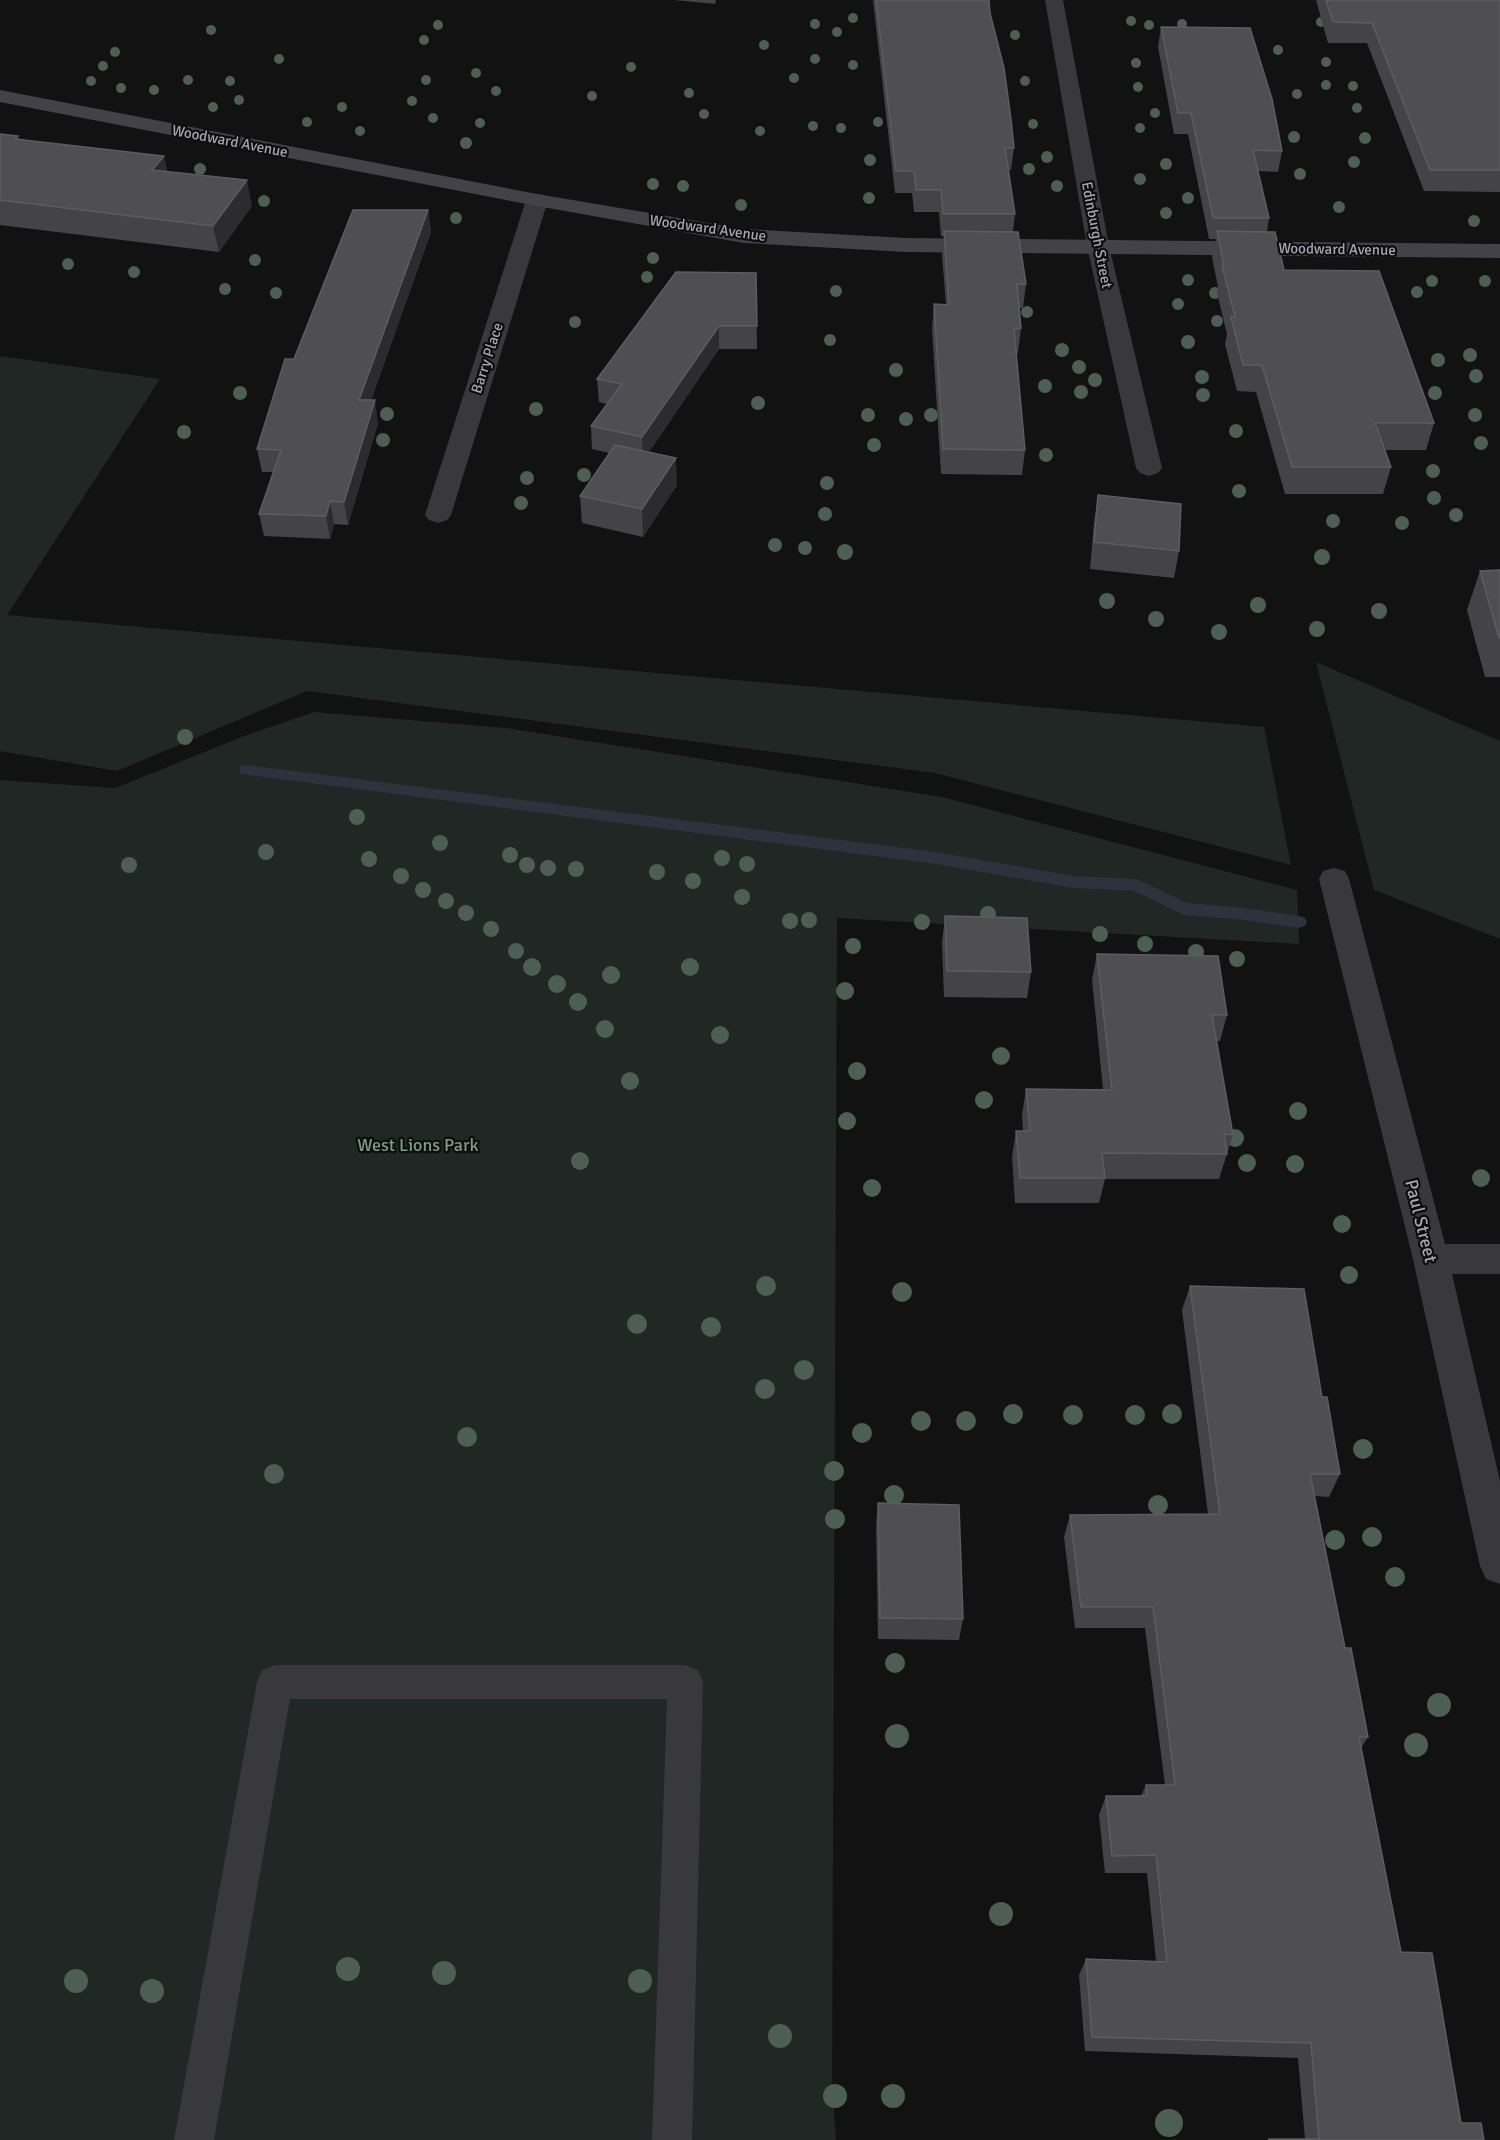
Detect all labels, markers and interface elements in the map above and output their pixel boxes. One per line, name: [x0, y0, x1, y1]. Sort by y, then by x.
street label: Woodward Avenue: [171, 121, 289, 161]
street label: Edinburgh Street: [1078, 180, 1116, 290]
street label: Woodward Avenue: [649, 211, 767, 245]
street label: Woodward Avenue: [1278, 239, 1396, 259]
street label: Barry Place: [467, 320, 507, 396]
park label: West Lions Park: [357, 1134, 479, 1156]
street label: Paul Street: [1400, 1177, 1442, 1265]

